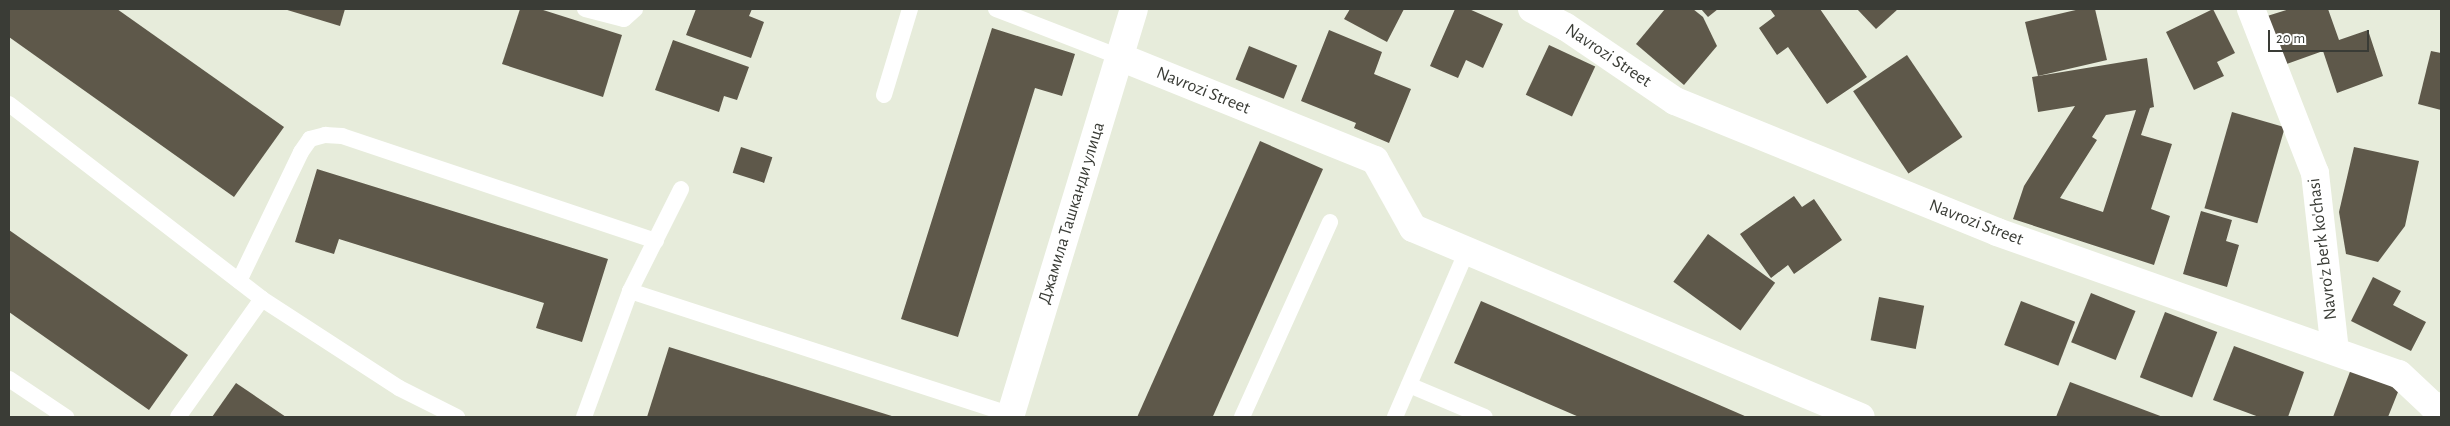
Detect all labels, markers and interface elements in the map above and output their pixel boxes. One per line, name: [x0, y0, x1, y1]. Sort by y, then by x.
street label: Navrozi Street: [1561, 19, 1655, 93]
scale bar: [2270, 20, 2371, 52]
text: 20 m: [2276, 31, 2305, 46]
street label: Navrozi Street: [1153, 62, 1253, 120]
street label: Джамила Ташканди улица: [1034, 120, 1110, 306]
street label: Navro'z berk ko'chasi: [2304, 177, 2342, 321]
street label: Navrozi Street: [1926, 195, 2026, 251]

